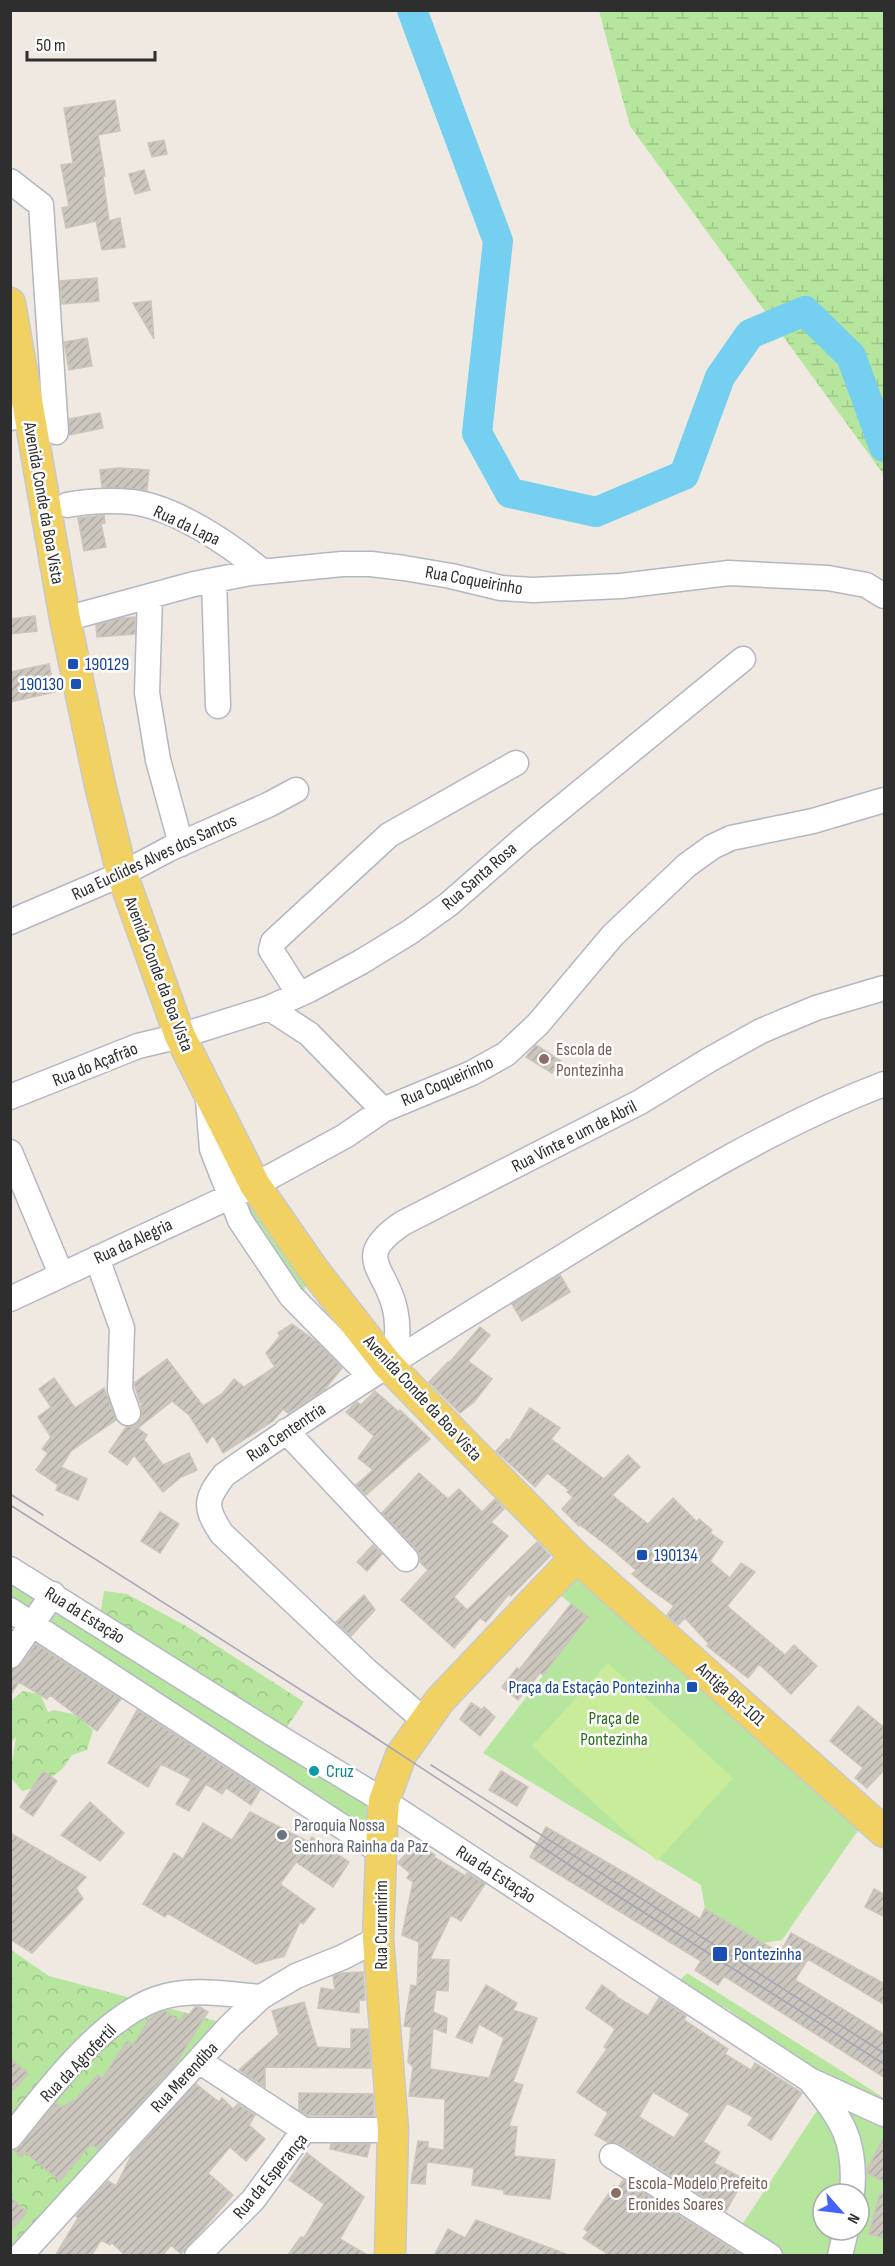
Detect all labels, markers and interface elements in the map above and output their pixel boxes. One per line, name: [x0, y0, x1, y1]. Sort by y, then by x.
scale bar: [27, 24, 154, 62]
text: 50 m: [36, 35, 66, 56]
street label: Avenida Conde da Boa Vista: [19, 420, 68, 586]
street label: Rua da Lapa: [150, 501, 223, 550]
street label: Rua Coqueirinho: [424, 562, 524, 599]
place label: 190129: [85, 654, 129, 675]
marker: 190129: [66, 657, 80, 671]
place label: 190130: [20, 674, 64, 695]
marker: 190130: [69, 677, 83, 691]
street label: Rua Euclides Alves dos Santos: [68, 810, 240, 905]
street label: Rua Santa Rosa: [438, 838, 521, 915]
street label: Avenida Conde da Boa Vista: [119, 893, 198, 1055]
street label: Rua do Açafrão: [50, 1038, 141, 1091]
place label: Escola de Pontezinha: [556, 1039, 624, 1081]
street label: Rua Coqueirinho: [398, 1052, 497, 1111]
marker: Escola de Pontezinha: [537, 1052, 551, 1066]
street label: Rua Vinte e um de Abril: [508, 1096, 640, 1177]
street label: Rua da Alegria: [91, 1214, 176, 1269]
street label: Avenida Conde da Boa Vista: [358, 1330, 486, 1466]
street label: Rua Cententria: [243, 1398, 330, 1466]
place label: 190134: [654, 1545, 698, 1566]
marker: 190134: [635, 1548, 649, 1562]
street label: Rua da Estação: [41, 1583, 129, 1648]
street label: Antiga BR-101: [691, 1658, 770, 1731]
place label: Praça da Estação Pontezinha: [508, 1677, 680, 1698]
marker: Praça da Estação Pontezinha: [685, 1680, 699, 1694]
park label: Praça de Pontezinha: [580, 1708, 648, 1750]
place label: Cruz: [326, 1761, 354, 1782]
marker: Cruz: [307, 1764, 321, 1778]
place label: Paroquia Nossa Senhora Rainha da Paz: [294, 1815, 429, 1857]
marker: Paroquia Nossa Senhora Rainha da Paz: [275, 1828, 289, 1842]
street label: Rua da Estação: [452, 1841, 539, 1908]
street label: Rua Curumirim: [371, 1880, 392, 1970]
place label: Pontezinha: [734, 1944, 802, 1965]
marker: Pontezinha: [711, 1945, 729, 1963]
street label: Rua da Agrofertil: [36, 2020, 121, 2107]
street label: Rua Merendiba: [146, 2038, 222, 2117]
street label: Rua da Esperança: [229, 2129, 312, 2223]
place label: Escola-Modelo Prefeito Eronides Soares: [628, 2173, 768, 2215]
north arrow: [811, 2182, 871, 2242]
marker: Escola-Modelo Prefeito Eronides Soares: [609, 2186, 623, 2200]
text: N: [843, 2210, 863, 2227]

